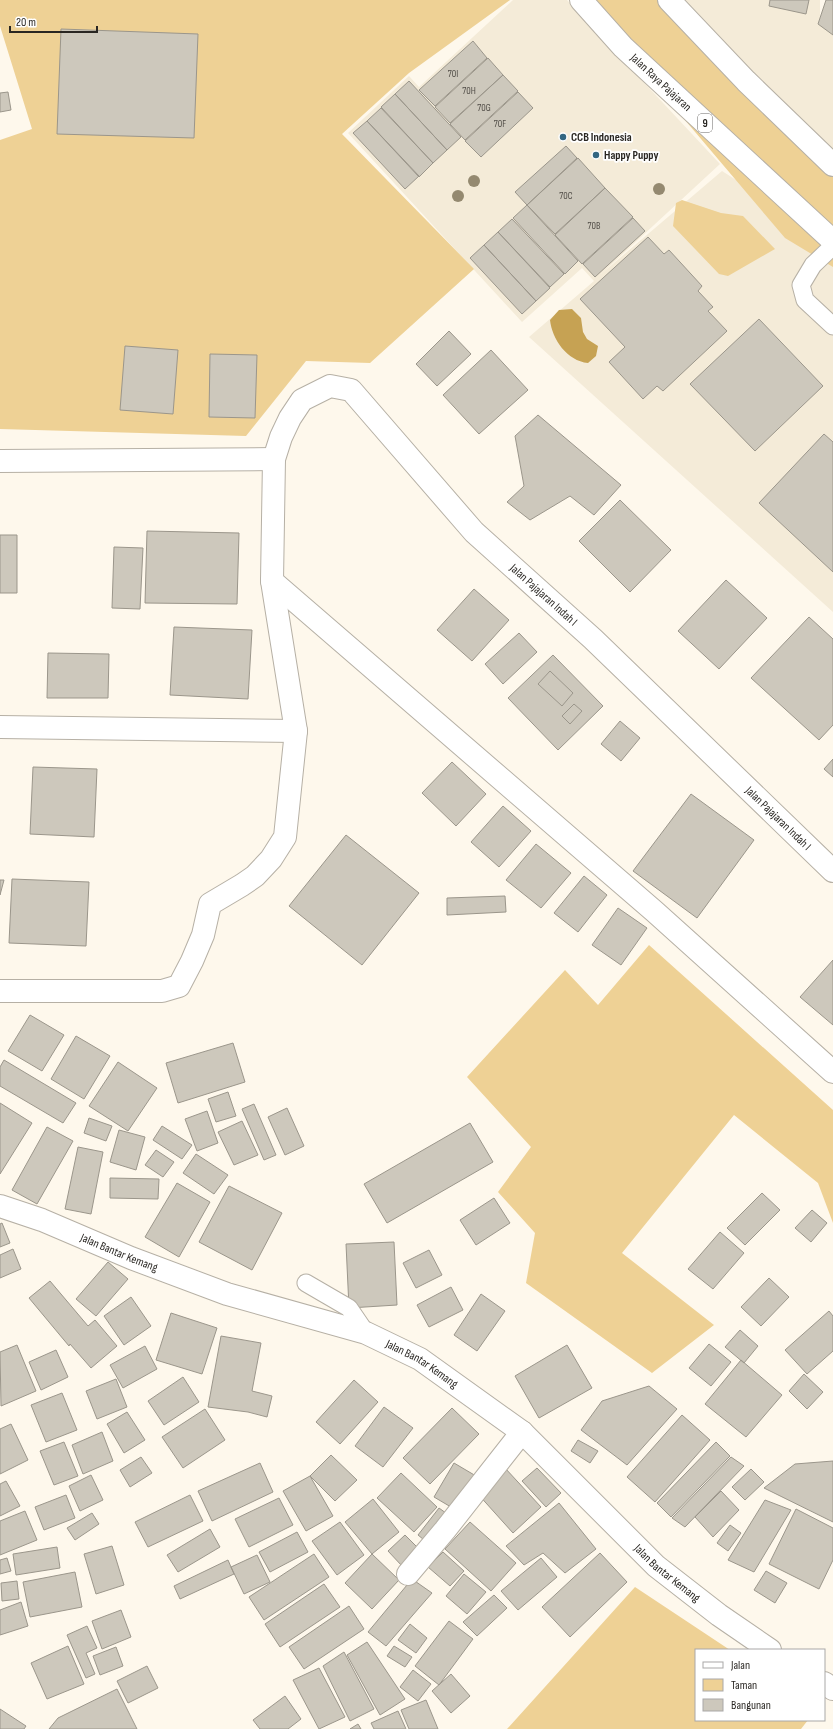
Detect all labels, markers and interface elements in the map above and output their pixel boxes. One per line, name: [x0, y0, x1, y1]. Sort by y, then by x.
scale bar: [10, 8, 97, 34]
text: 20 m: [16, 15, 36, 30]
street label: Jalan Raya Pajajaran: [627, 50, 695, 114]
house number: 70I: [448, 68, 458, 80]
house number: 70H: [462, 85, 476, 97]
house number: 70G: [477, 102, 491, 114]
road number: 9: [698, 114, 712, 132]
house number: 70F: [494, 118, 506, 130]
place label: CCB Indonesia: [571, 130, 632, 145]
marker: CCB Indonesia: [558, 132, 568, 142]
place label: Happy Puppy: [604, 148, 658, 163]
marker: Happy Puppy: [591, 150, 601, 160]
house number: 70C: [559, 190, 573, 202]
house number: 70B: [588, 220, 601, 232]
street label: Jalan Pajajaran Indah I: [506, 560, 581, 629]
street label: Jalan Pajajaran Indah I: [742, 782, 814, 853]
street label: Jalan Bantar Kemang: [77, 1229, 160, 1275]
street label: Jalan Bantar Kemang: [383, 1336, 461, 1392]
street label: Jalan Bantar Kemang: [630, 1540, 704, 1605]
legend: [695, 1649, 825, 1721]
text: Jalan: [730, 1658, 750, 1673]
text: Taman: [731, 1678, 757, 1693]
text: Bangunan: [731, 1698, 771, 1713]

